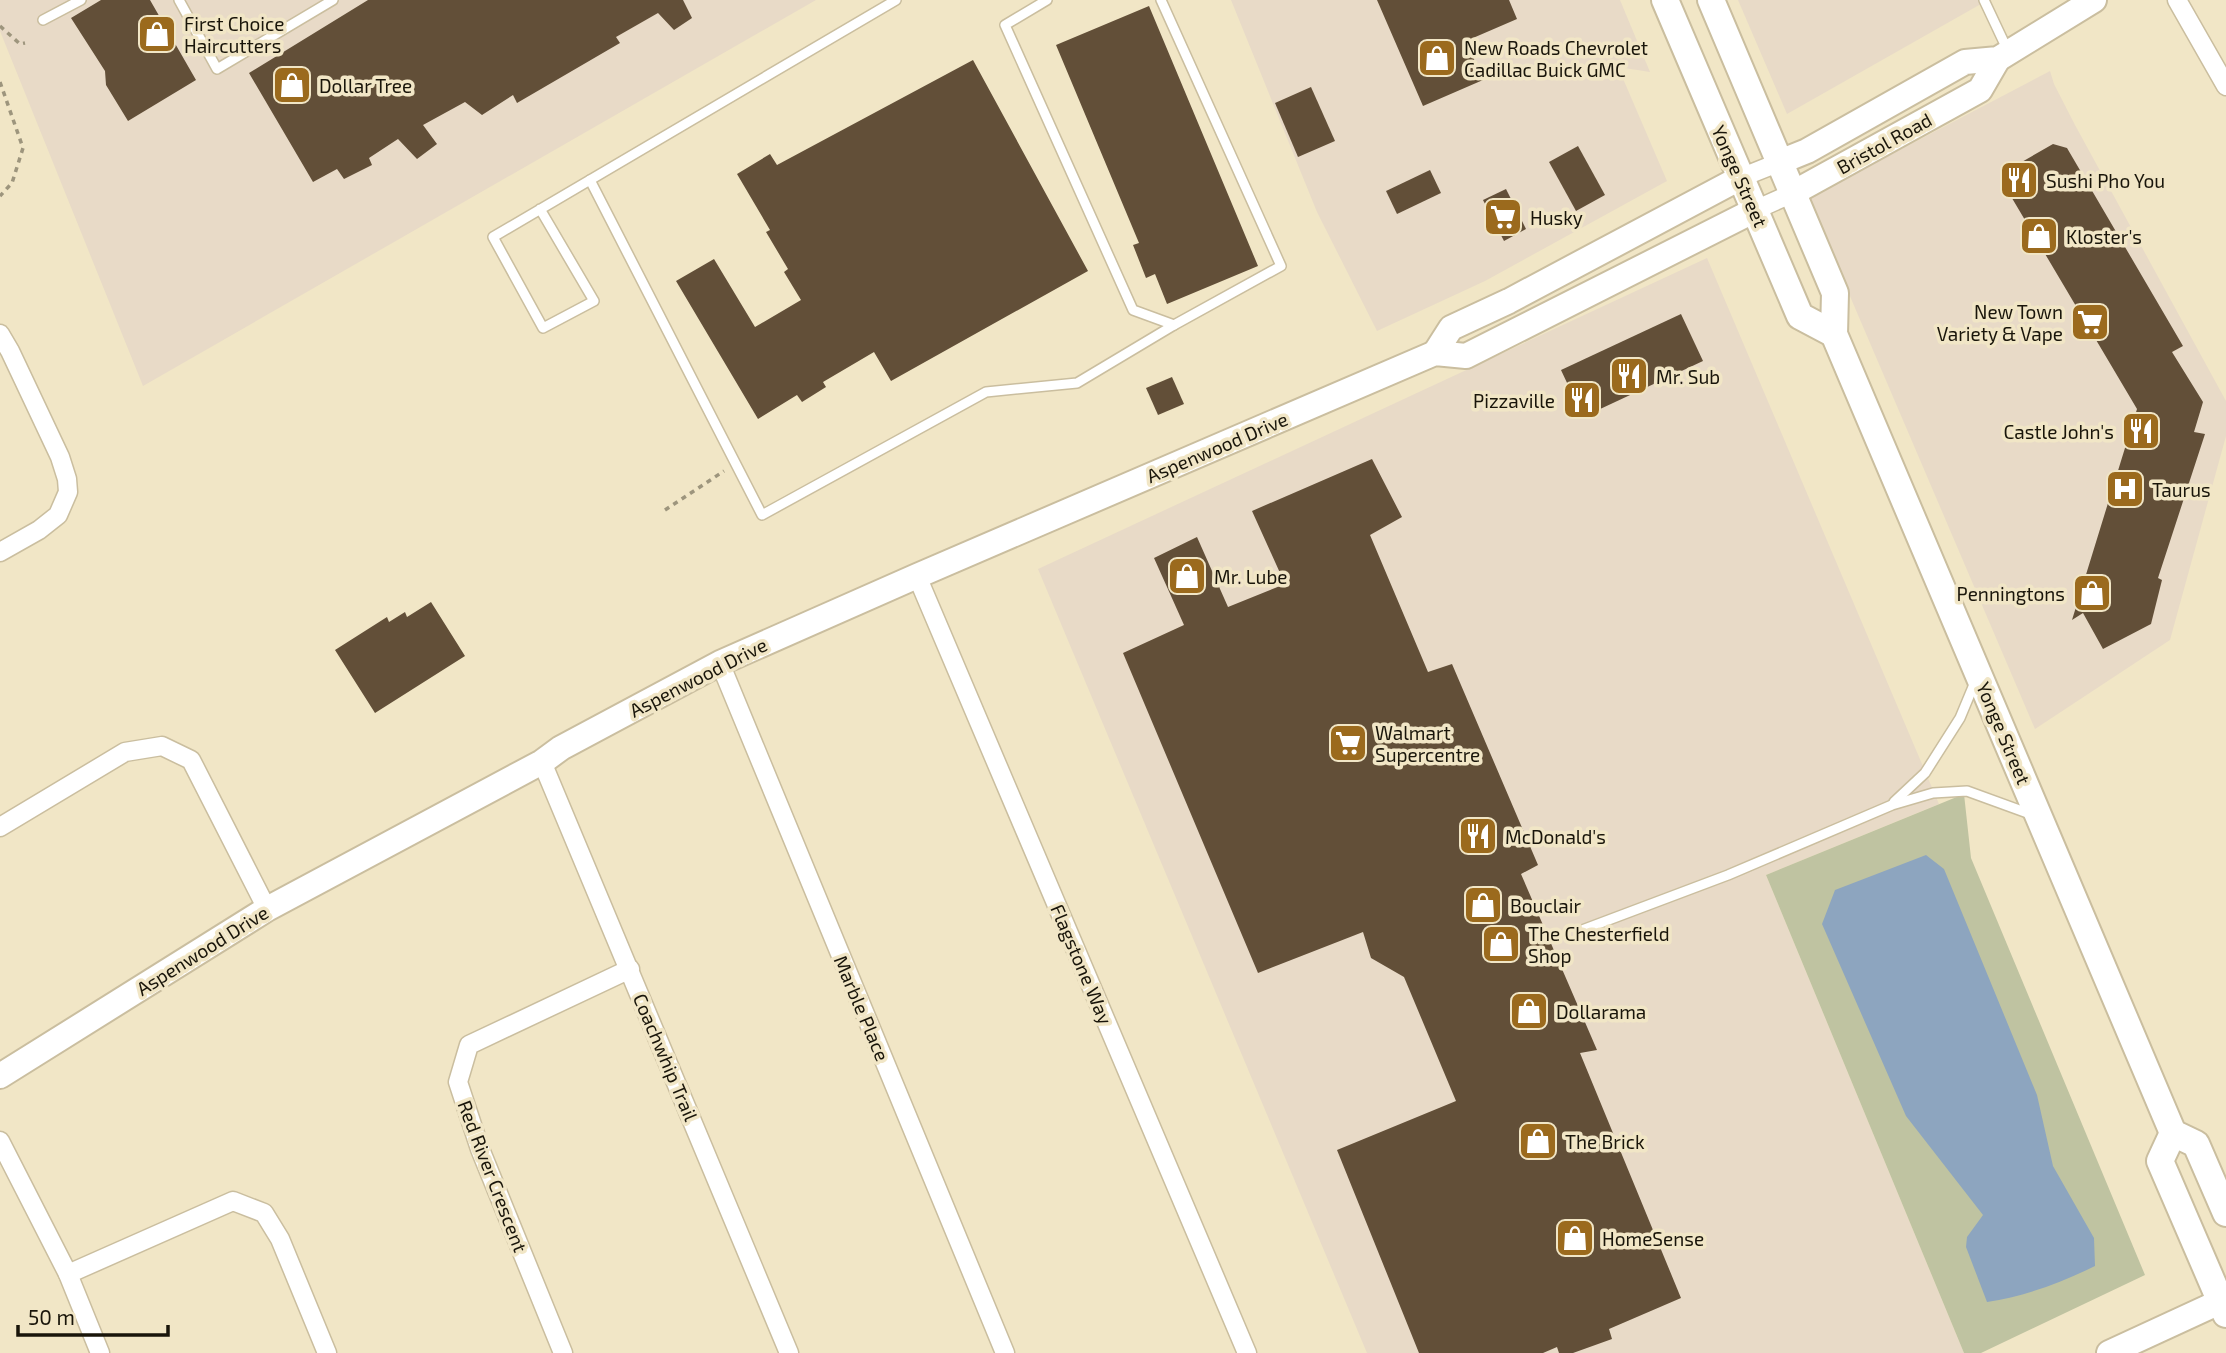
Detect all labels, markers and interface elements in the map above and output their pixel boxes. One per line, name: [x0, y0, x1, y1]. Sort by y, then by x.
place label: First Choice Haircutters: [184, 12, 284, 57]
shop icon: First Choice Haircutters: [136, 13, 178, 55]
place label: New Roads Chevrolet Cadillac Buick GMC: [1464, 36, 1648, 81]
shop icon: New Roads Chevrolet Cadillac Buick GMC: [1416, 37, 1458, 79]
shop icon: Dollar Tree: [271, 64, 313, 106]
place label: Dollar Tree: [319, 74, 412, 97]
street label: Bristol Road: [1833, 107, 1935, 179]
street label: Yonge Street: [1707, 121, 1773, 231]
restaurant icon: Sushi Pho You: [1998, 159, 2040, 201]
place label: Sushi Pho You: [2046, 169, 2165, 192]
supermarket icon: Husky: [1482, 196, 1524, 238]
place label: Husky: [1530, 206, 1583, 229]
shop icon: Kloster's: [2018, 215, 2060, 257]
place label: Kloster's: [2066, 225, 2142, 248]
place label: New Town Variety & Vape: [1937, 300, 2063, 345]
supermarket icon: New Town Variety & Vape: [2069, 301, 2111, 343]
restaurant icon: Mr. Sub: [1608, 355, 1650, 397]
place label: Mr. Sub: [1656, 365, 1720, 388]
restaurant icon: Pizzaville: [1561, 379, 1603, 421]
place label: Pizzaville: [1473, 389, 1555, 412]
street label: Aspenwood Drive: [1143, 407, 1291, 487]
restaurant icon: Castle John's: [2120, 410, 2162, 452]
place label: Castle John's: [2003, 420, 2114, 443]
hospital icon: Taurus: [2104, 468, 2146, 510]
place label: Taurus: [2152, 478, 2211, 501]
shop icon: Mr. Lube: [1166, 555, 1208, 597]
place label: Mr. Lube: [1214, 565, 1287, 588]
shop icon: Penningtons: [2071, 572, 2113, 614]
place label: Penningtons: [1957, 582, 2065, 605]
street label: Aspenwood Drive: [625, 632, 771, 722]
street label: Yonge Street: [1972, 678, 2036, 788]
place label: Walmart Supercentre: [1375, 721, 1480, 766]
supermarket icon: Walmart Supercentre: [1327, 722, 1369, 764]
restaurant icon: McDonald's: [1457, 815, 1499, 857]
place label: McDonald's: [1505, 825, 1606, 848]
shop icon: Bouclair: [1462, 884, 1504, 926]
place label: Bouclair: [1510, 894, 1581, 917]
street label: Aspenwood Drive: [132, 900, 272, 1000]
street label: Flagstone Way: [1046, 901, 1118, 1027]
place label: The Chesterfield Shop: [1528, 922, 1670, 967]
shop icon: The Chesterfield Shop: [1480, 923, 1522, 965]
street label: Marble Place: [829, 952, 895, 1064]
street label: Coachwhip Trail: [629, 990, 703, 1125]
shop icon: Dollarama: [1508, 990, 1550, 1032]
place label: Dollarama: [1556, 1000, 1646, 1023]
street label: Red River Crescent: [453, 1097, 533, 1255]
shop icon: The Brick: [1517, 1120, 1559, 1162]
place label: The Brick: [1565, 1130, 1645, 1153]
shop icon: HomeSense: [1554, 1217, 1596, 1259]
place label: HomeSense: [1602, 1227, 1704, 1250]
scale bar: [18, 1294, 168, 1338]
text: 50 m: [28, 1304, 75, 1329]

